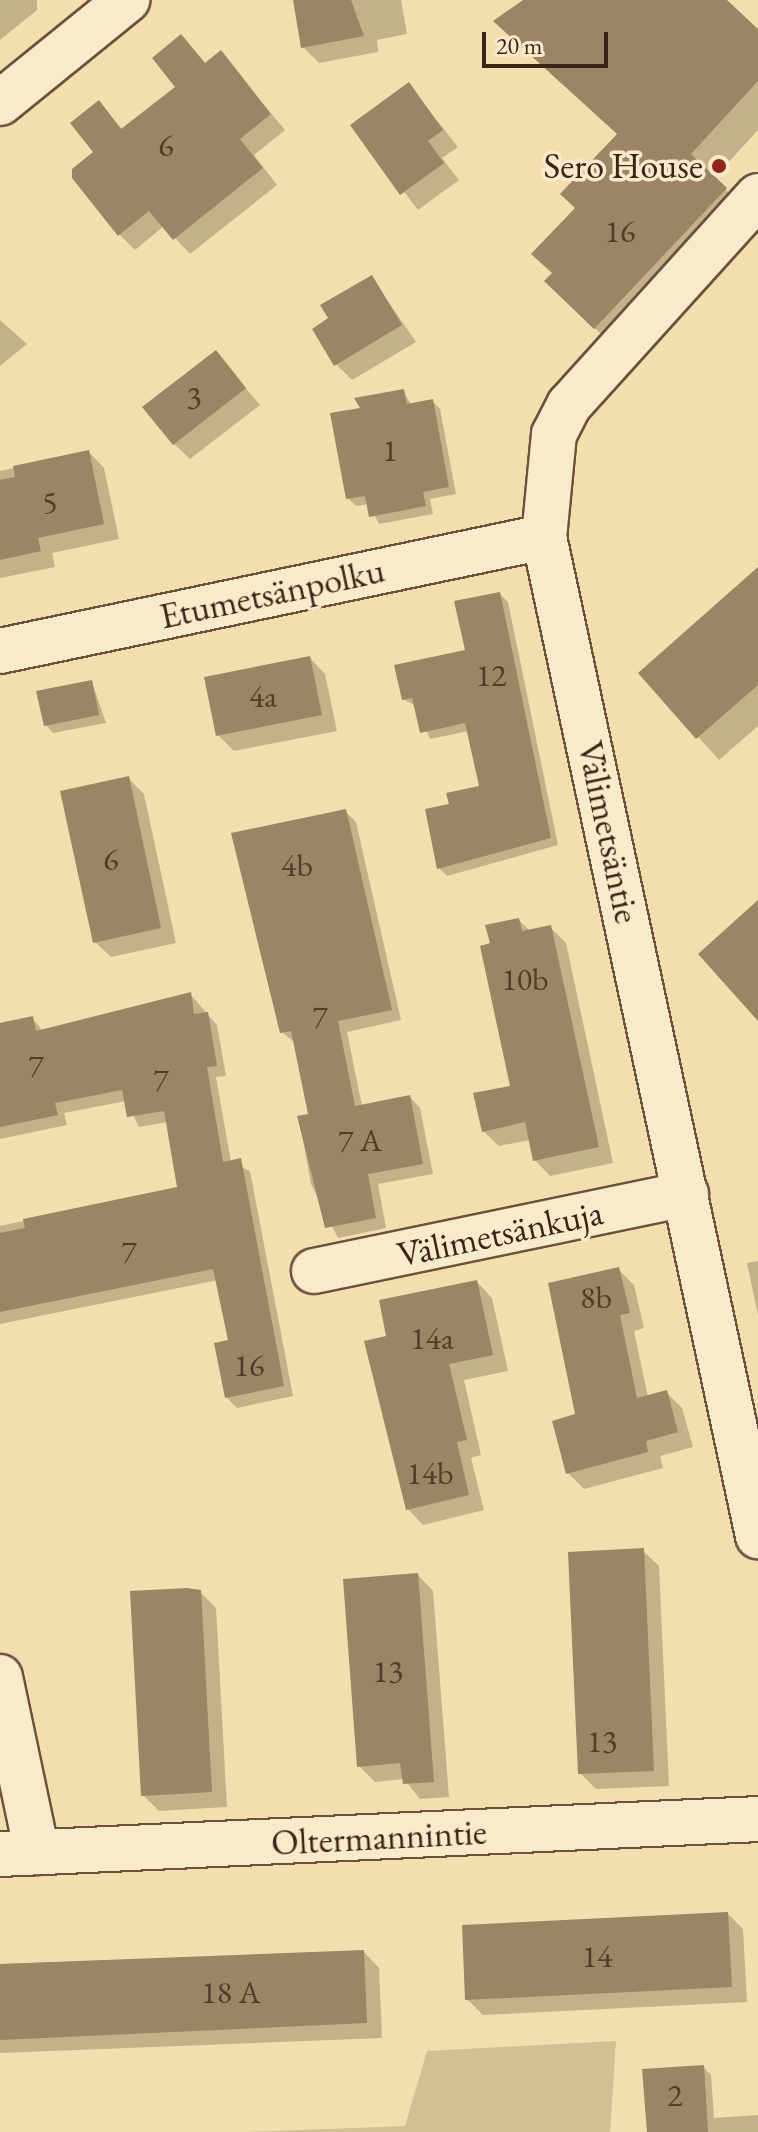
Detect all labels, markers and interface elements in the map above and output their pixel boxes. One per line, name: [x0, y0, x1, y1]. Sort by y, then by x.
scale bar: [486, 16, 612, 66]
text: 20 m: [496, 30, 543, 61]
house number: 6: [158, 126, 174, 164]
place label: Sero House: [544, 144, 703, 188]
marker: Sero House: [710, 157, 728, 175]
house number: 16: [605, 212, 635, 250]
house number: 3: [186, 378, 202, 416]
house number: 1: [382, 431, 398, 469]
house number: 5: [42, 483, 58, 521]
street label: Etumetsänpolku: [156, 548, 388, 638]
house number: 12: [476, 656, 506, 694]
house number: 4a: [249, 677, 277, 715]
street label: Välimetsäntie: [569, 737, 649, 927]
house number: 6: [103, 840, 119, 878]
house number: 4b: [281, 846, 313, 884]
house number: 10b: [501, 960, 549, 998]
house number: 7: [312, 997, 328, 1035]
house number: 7: [28, 1046, 44, 1084]
house number: 7: [153, 1060, 169, 1098]
house number: 7 A: [338, 1121, 382, 1159]
street label: Välimetsänkuja: [393, 1190, 607, 1276]
house number: 7: [121, 1232, 137, 1270]
house number: 8b: [580, 1278, 612, 1316]
house number: 14a: [410, 1319, 454, 1357]
house number: 16: [234, 1346, 264, 1384]
house number: 14b: [406, 1454, 454, 1492]
house number: 13: [373, 1652, 403, 1690]
house number: 13: [587, 1722, 617, 1760]
street label: Oltermannintie: [270, 1810, 488, 1864]
house number: 14: [582, 1937, 612, 1975]
house number: 18 A: [201, 1973, 261, 2011]
house number: 2: [667, 2076, 683, 2114]

